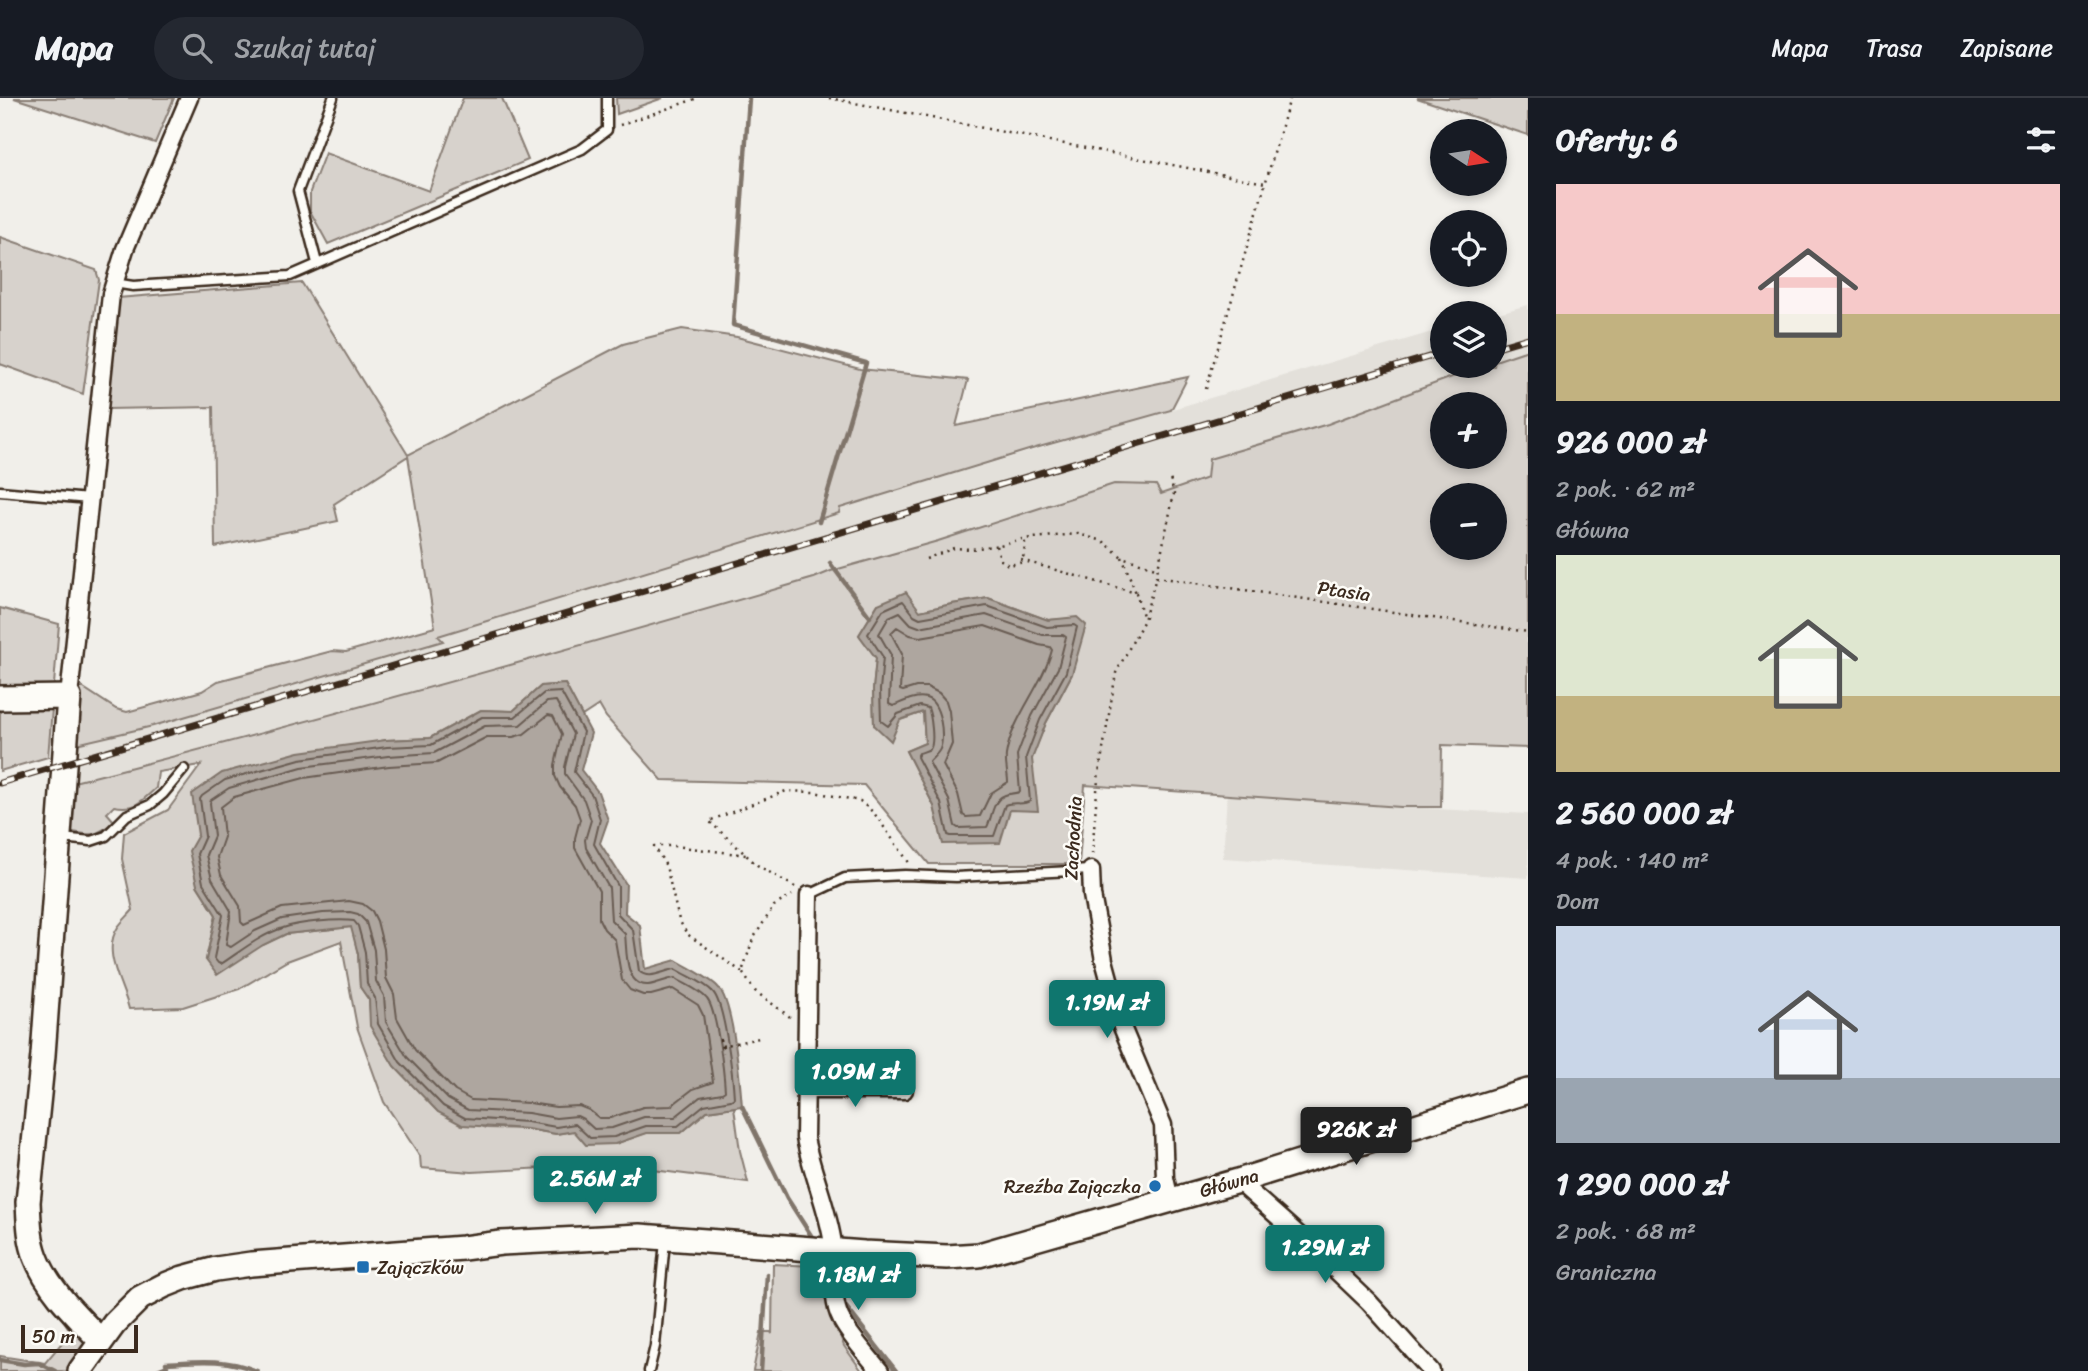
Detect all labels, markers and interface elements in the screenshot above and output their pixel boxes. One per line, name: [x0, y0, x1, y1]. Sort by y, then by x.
search box: [154, 17, 644, 80]
text: Mapa: [35, 19, 112, 77]
text: Szukaj tutaj: [234, 25, 376, 71]
text: Mapa: [1772, 27, 1828, 69]
text: Trasa: [1866, 27, 1922, 69]
text: Zapisane: [1960, 27, 2053, 69]
icon: search: [178, 29, 216, 67]
text: Oferty: 6: [1556, 113, 1678, 167]
north arrow: [1430, 119, 1507, 196]
map controls: [1430, 119, 1507, 560]
icon: filters: [2022, 121, 2060, 159]
button: locate: [1430, 210, 1507, 287]
icon: home: [1745, 230, 1871, 356]
button: layers: [1430, 301, 1507, 378]
button: +: [1430, 392, 1507, 469]
text: 926 000 zł: [1556, 415, 1705, 469]
text: 2 pok. · 62 m²: [1556, 469, 1695, 510]
button: −: [1430, 483, 1507, 560]
text: Główna: [1556, 510, 1629, 551]
street label: Ptasia: [1316, 571, 1373, 611]
icon: home: [1745, 601, 1871, 727]
text: 2 560 000 zł: [1556, 786, 1732, 840]
street label: Zachodnia: [1054, 795, 1092, 881]
text: 4 pok. · 140 m²: [1556, 840, 1709, 881]
text: Dom: [1556, 881, 1599, 922]
icon: home: [1745, 972, 1871, 1098]
pin: 1.19M zł: [1035, 981, 1179, 1040]
text: 1.19M zł: [1065, 982, 1149, 1023]
pin: 1.09M zł: [783, 1049, 927, 1109]
text: 1.09M zł: [811, 1051, 899, 1092]
pin: 926K zł: [1291, 1108, 1421, 1167]
text: 926K zł: [1317, 1109, 1395, 1150]
pin: 2.56M zł: [523, 1156, 667, 1216]
text: 1 290 000 zł: [1556, 1157, 1728, 1211]
text: 2.56M zł: [550, 1158, 640, 1199]
street label: Główna: [1195, 1159, 1263, 1207]
place label: Rzeźba Zajączka: [1004, 1170, 1141, 1203]
marker: Rzeźba Zajączka: [1147, 1178, 1163, 1194]
text: 2 pok. · 68 m²: [1556, 1211, 1696, 1252]
pin: 1.29M zł: [1253, 1226, 1397, 1285]
text: 1.29M zł: [1281, 1227, 1369, 1268]
place label: Zajączków: [377, 1251, 464, 1284]
pin: 1.18M zł: [786, 1252, 930, 1312]
text: Graniczna: [1556, 1252, 1656, 1293]
text: 1.18M zł: [816, 1254, 900, 1295]
marker: Zajączków: [355, 1259, 371, 1275]
text: 50 m: [32, 1320, 75, 1353]
scale bar: [21, 1322, 138, 1354]

